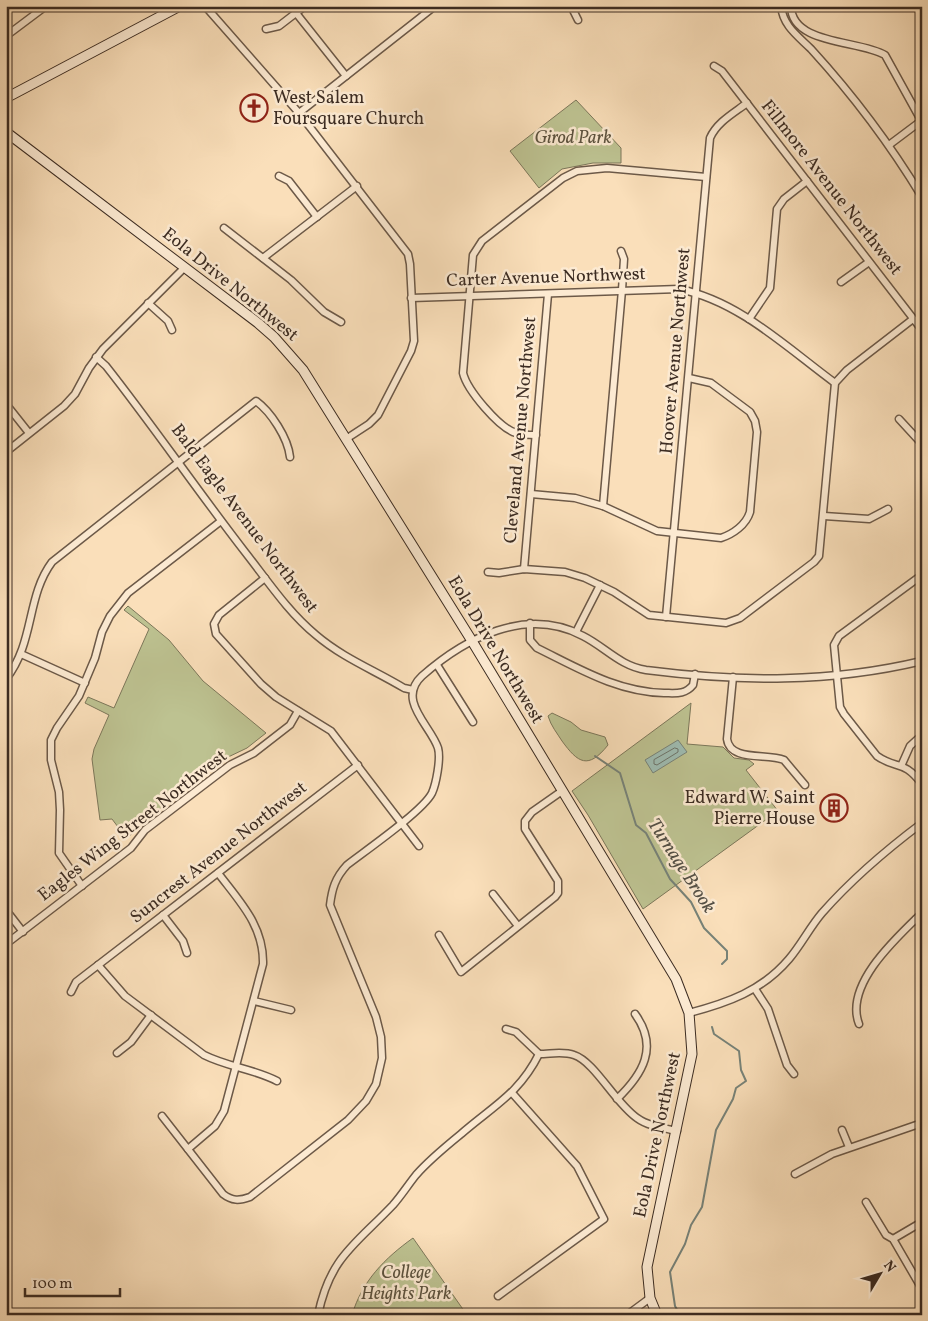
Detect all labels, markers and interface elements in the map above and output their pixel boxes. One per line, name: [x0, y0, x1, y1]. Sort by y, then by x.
place label: West Salem Foursquare Church: [273, 86, 425, 132]
church icon: West Salem Foursquare Church: [239, 93, 269, 123]
street label: Fillmore Avenue Northwest: [754, 95, 908, 281]
park label: Girod Park: [534, 126, 612, 151]
street label: Eola Drive Northwest: [157, 222, 303, 348]
street label: Hoover Avenue Northwest: [655, 247, 697, 455]
street label: Carter Avenue Northwest: [446, 262, 646, 294]
street label: Cleveland Avenue Northwest: [499, 315, 543, 545]
street label: Bald Eagle Avenue Northwest: [164, 419, 324, 619]
street label: Eola Drive Northwest: [441, 571, 549, 729]
street label: Eagles Wing Street Northwest: [33, 744, 233, 908]
street label: Suncrest Avenue Northwest: [125, 776, 313, 930]
place label: Edward W. Saint Pierre House: [685, 786, 815, 832]
building icon: Edward W. Saint Pierre House: [819, 793, 849, 823]
water label: Turnage Brook: [641, 814, 721, 919]
street label: Eola Drive Northwest: [628, 1050, 688, 1220]
north arrow: [856, 1248, 906, 1298]
text: N: [878, 1257, 900, 1277]
park label: College Heights Park: [361, 1261, 451, 1307]
scale bar: [25, 1266, 120, 1298]
text: 100 m: [32, 1274, 72, 1295]

